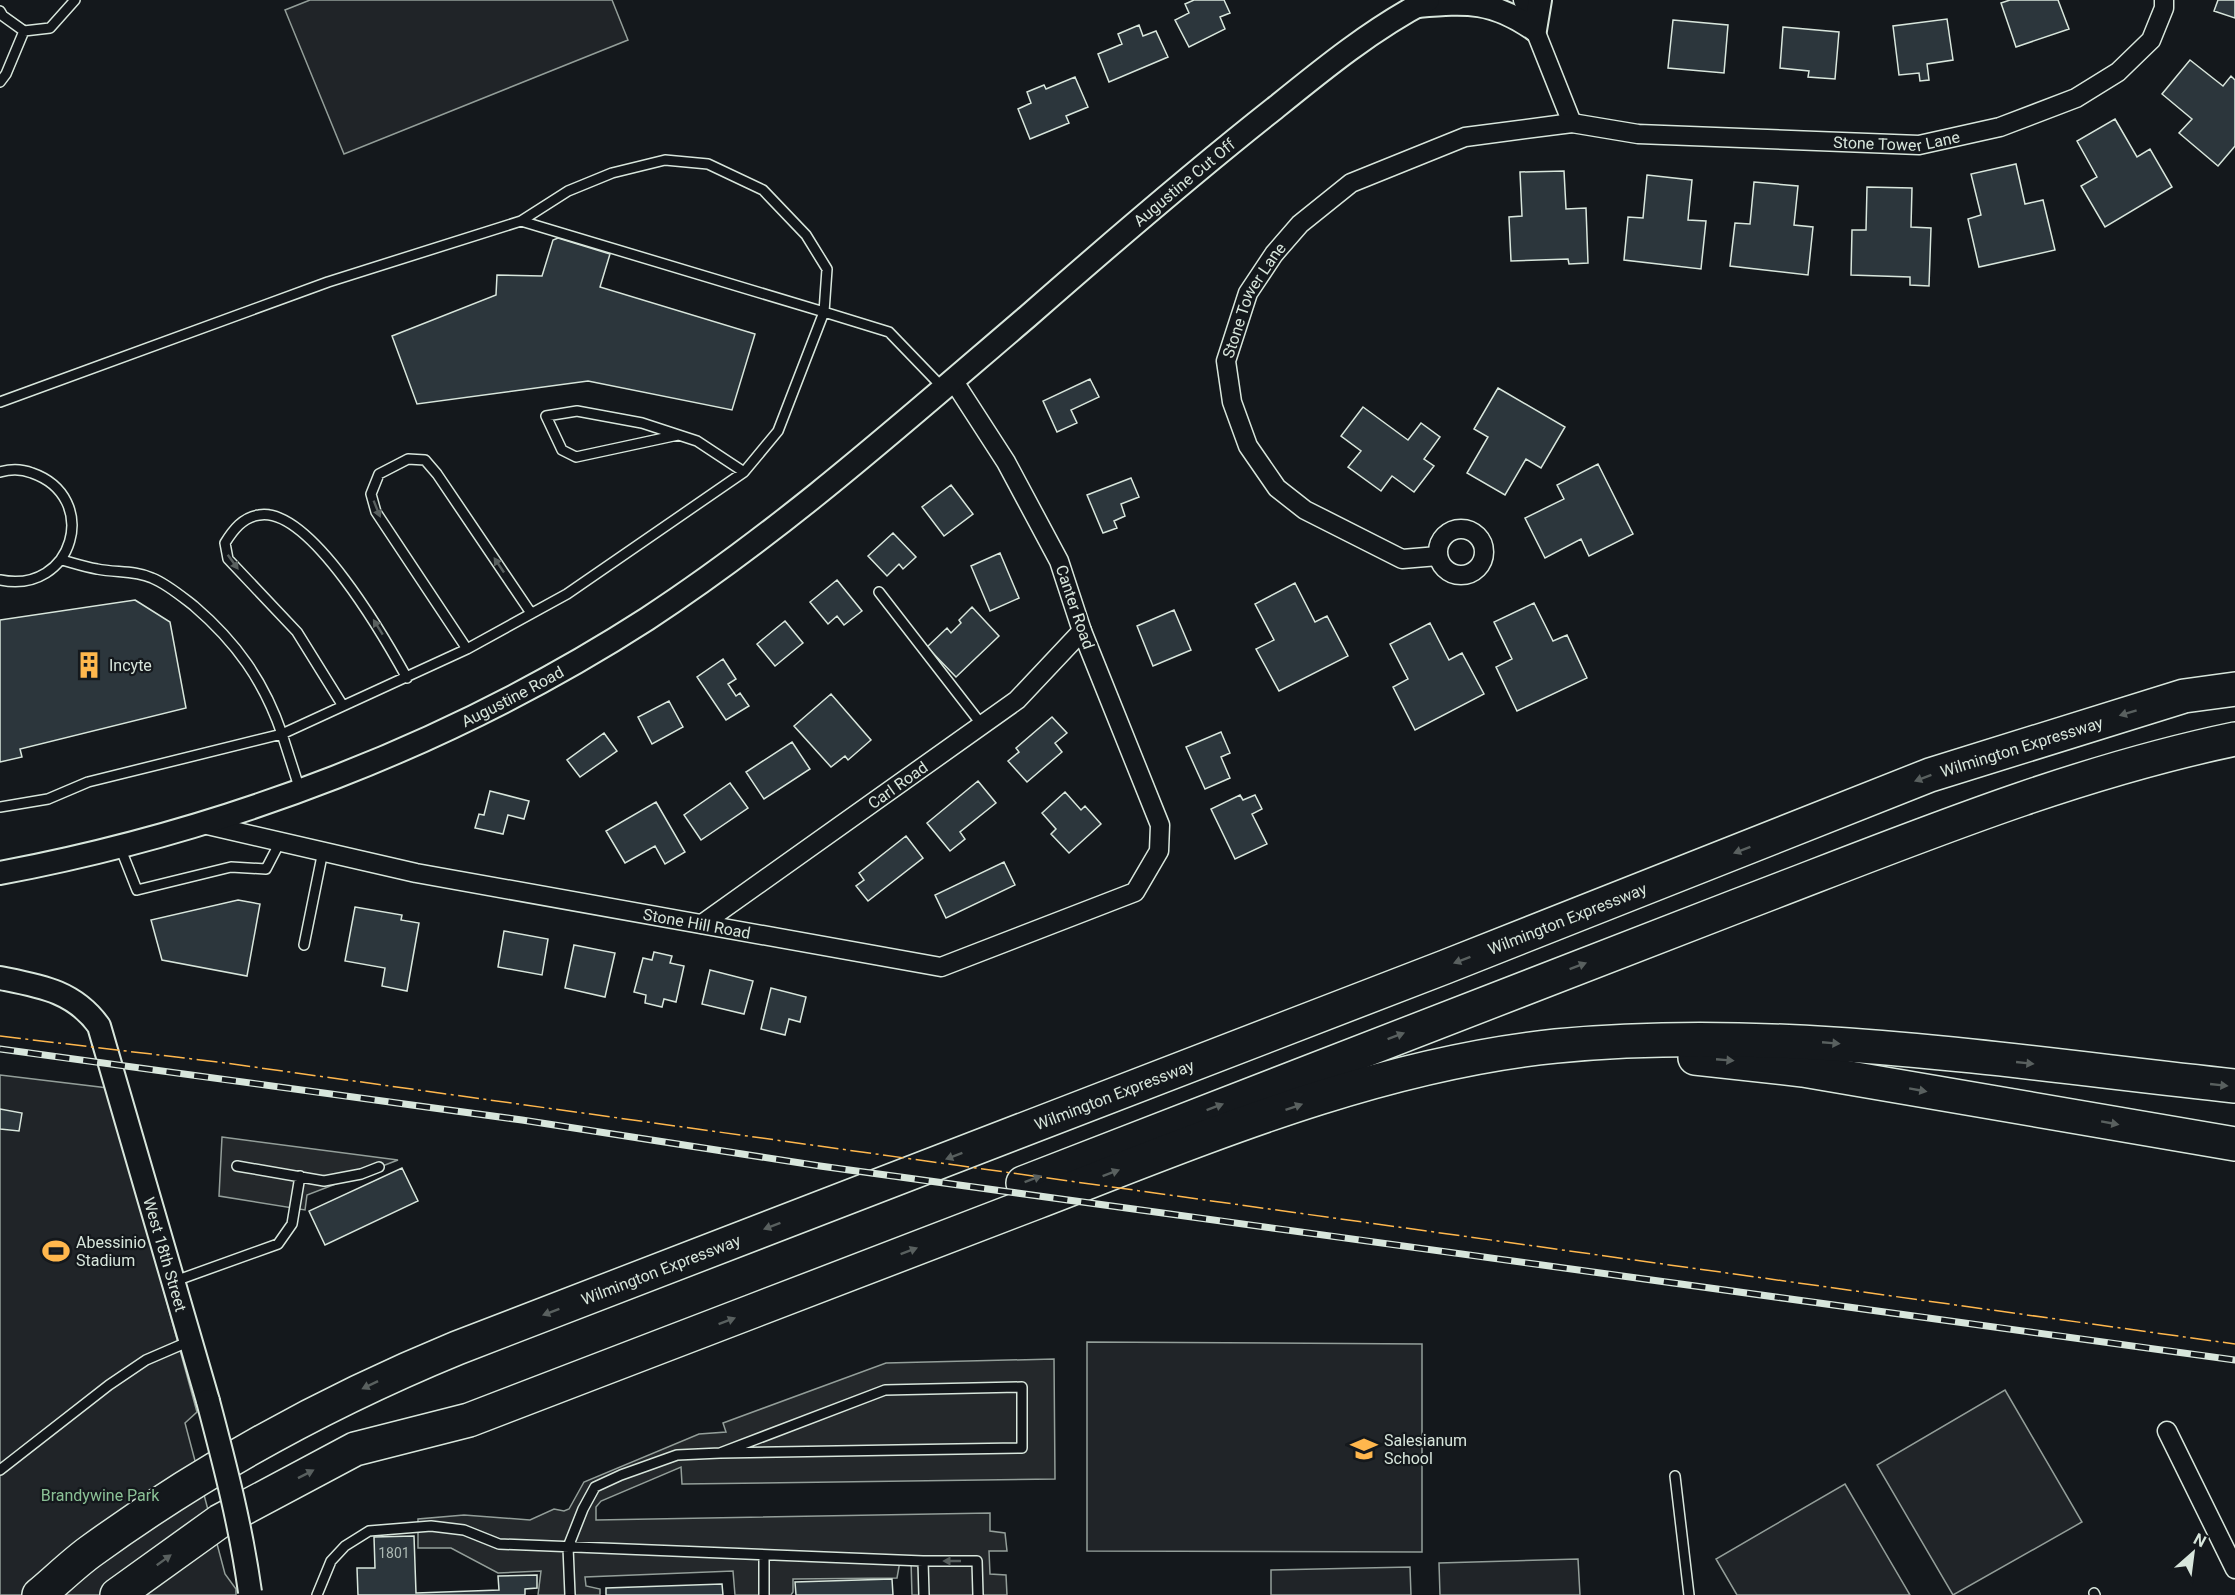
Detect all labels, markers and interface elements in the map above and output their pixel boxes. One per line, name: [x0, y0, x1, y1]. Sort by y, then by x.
street label: Stone Tower Lane: [1833, 127, 1962, 155]
street label: Augustine Cut Off: [1129, 134, 1239, 230]
street label: Stone Tower Lane: [1218, 238, 1289, 360]
one-way arrow: [372, 501, 382, 519]
one-way arrow: [227, 554, 239, 570]
one-way arrow: [494, 557, 505, 573]
street label: Canter Road: [1052, 562, 1098, 652]
one-way arrow: [373, 619, 384, 635]
building icon: Incyte: [74, 650, 104, 680]
place label: Incyte: [109, 656, 152, 675]
street label: Augustine Road: [458, 662, 567, 731]
one-way arrow: [2119, 709, 2137, 718]
street label: Wilmington Expressway: [1938, 712, 2106, 781]
street label: Carl Road: [864, 757, 931, 813]
one-way arrow: [1913, 773, 1931, 783]
one-way arrow: [1732, 846, 1750, 856]
street label: Wilmington Expressway: [1485, 878, 1650, 959]
street label: Stone Hill Road: [642, 904, 752, 942]
one-way arrow: [1453, 956, 1471, 965]
one-way arrow: [1570, 961, 1588, 971]
one-way arrow: [1388, 1031, 1406, 1041]
one-way arrow: [1822, 1038, 1841, 1048]
street label: Wilmington Expressway: [1032, 1055, 1197, 1134]
one-way arrow: [1715, 1055, 1734, 1065]
one-way arrow: [2016, 1058, 2035, 1068]
one-way arrow: [2210, 1080, 2229, 1090]
one-way arrow: [1908, 1086, 1927, 1095]
one-way arrow: [1285, 1101, 1303, 1111]
one-way arrow: [1206, 1102, 1224, 1112]
one-way arrow: [2100, 1119, 2119, 1128]
one-way arrow: [945, 1152, 963, 1161]
one-way arrow: [1102, 1168, 1120, 1178]
one-way arrow: [1025, 1173, 1043, 1183]
street label: West 18th Street: [140, 1195, 191, 1314]
one-way arrow: [763, 1222, 781, 1232]
street label: Wilmington Expressway: [578, 1230, 744, 1309]
place label: Abessinio Stadium: [76, 1233, 146, 1270]
sports icon: Abessinio Stadium: [41, 1236, 71, 1266]
one-way arrow: [901, 1246, 919, 1256]
one-way arrow: [542, 1307, 560, 1317]
one-way arrow: [719, 1316, 737, 1326]
one-way arrow: [362, 1381, 379, 1390]
place label: Salesianum School: [1384, 1431, 1467, 1468]
school or university icon: Salesianum School: [1349, 1434, 1379, 1464]
one-way arrow: [298, 1469, 315, 1479]
park label: Brandywine Park: [41, 1486, 160, 1505]
north arrow: [2163, 1523, 2223, 1583]
text: N: [2190, 1529, 2209, 1551]
house number: 1801: [378, 1545, 410, 1561]
one-way arrow: [156, 1555, 171, 1567]
one-way arrow: [943, 1556, 962, 1566]

